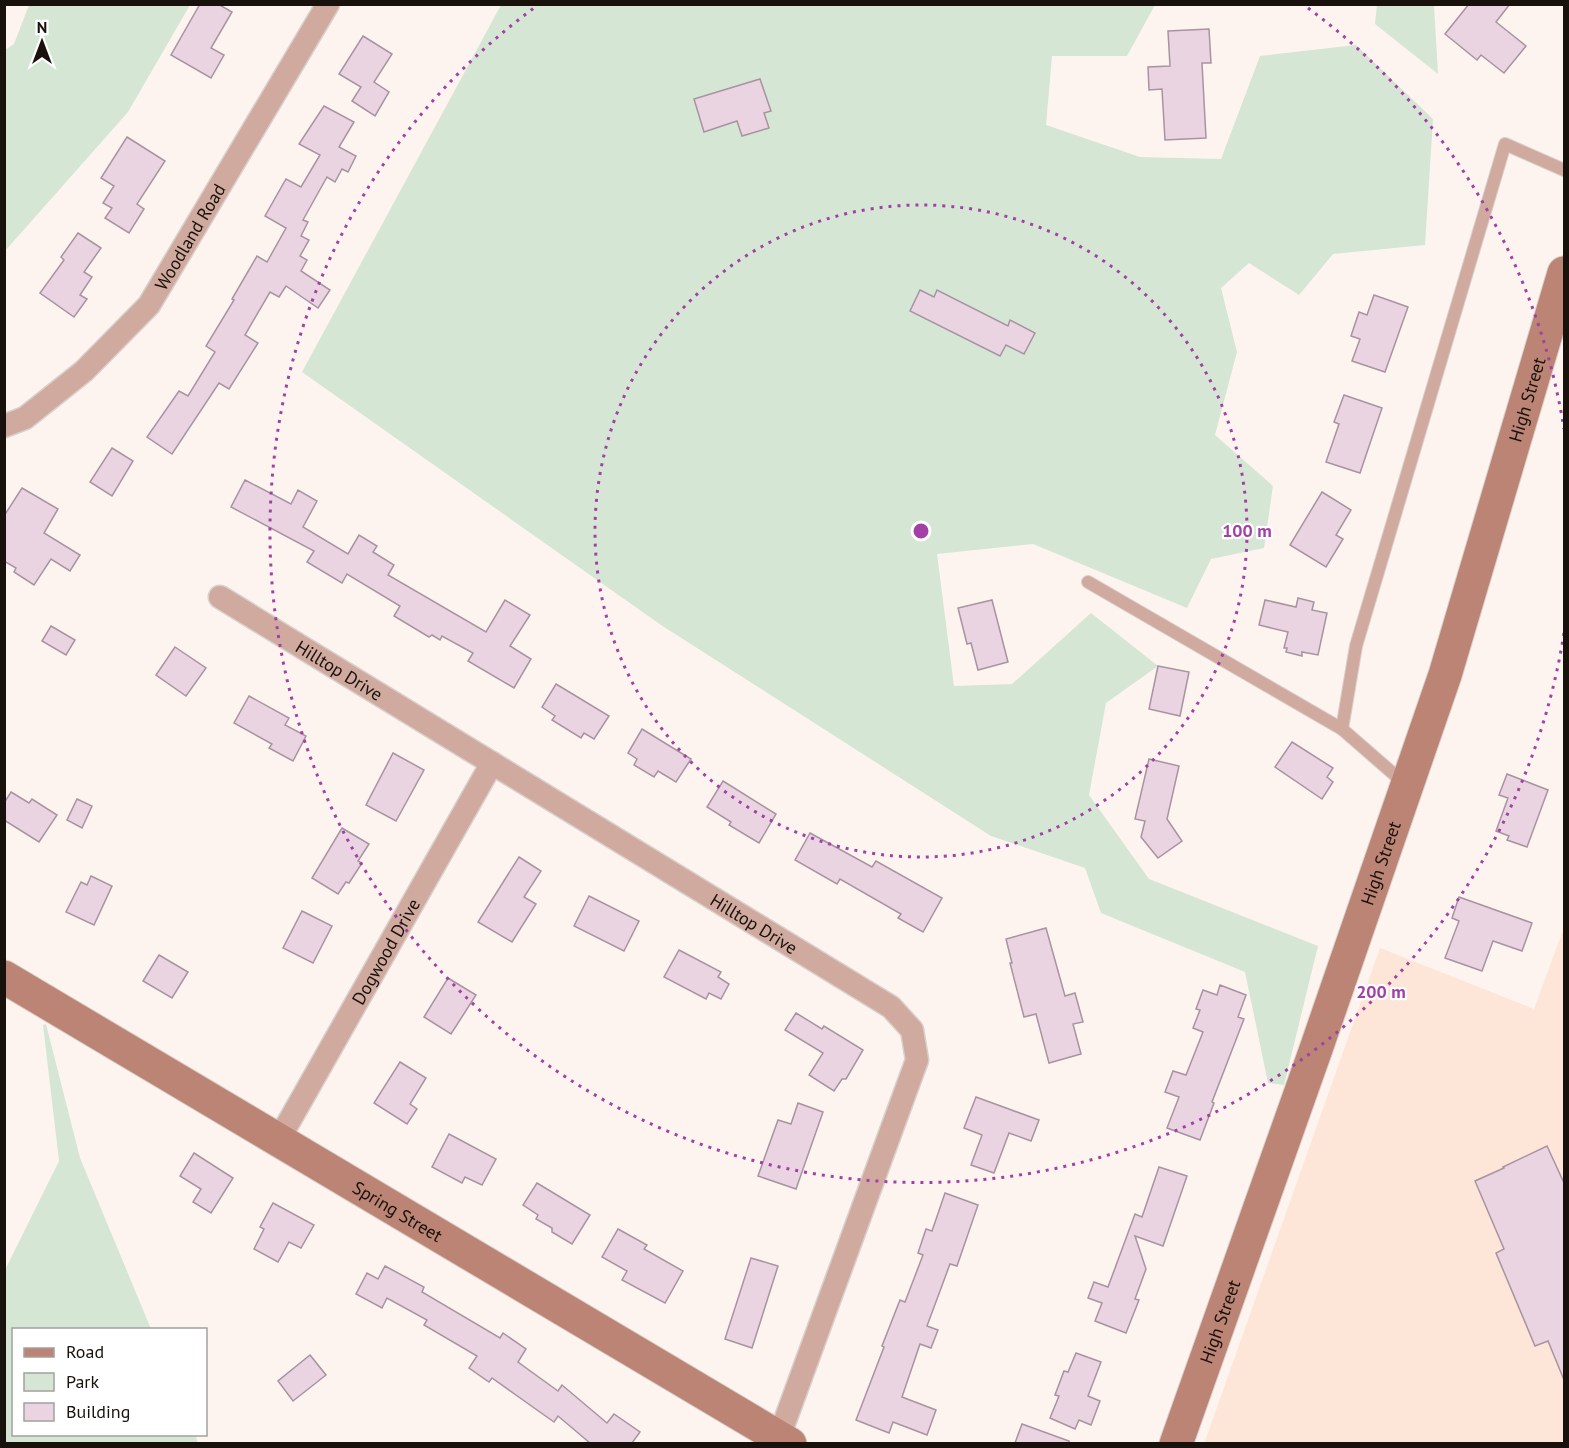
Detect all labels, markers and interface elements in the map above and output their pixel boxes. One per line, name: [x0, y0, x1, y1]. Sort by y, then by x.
north arrow: [12, 12, 72, 72]
text: N: [37, 17, 47, 37]
street label: Woodland Road: [149, 179, 230, 294]
street label: High Street: [1503, 354, 1550, 445]
text: 100 m: [1222, 519, 1272, 542]
centre of rings: [911, 521, 931, 541]
street label: Hilltop Drive: [292, 635, 387, 705]
street label: High Street: [1355, 818, 1405, 908]
street label: Hilltop Drive: [706, 888, 802, 959]
street label: Dogwood Drive: [346, 894, 425, 1008]
text: 200 m: [1356, 980, 1406, 1003]
street label: Spring Street: [349, 1175, 447, 1247]
street label: High Street: [1194, 1276, 1245, 1366]
legend: [12, 1328, 207, 1436]
text: Road: [66, 1340, 104, 1363]
text: Park: [66, 1370, 99, 1393]
text: Building: [66, 1400, 130, 1423]

